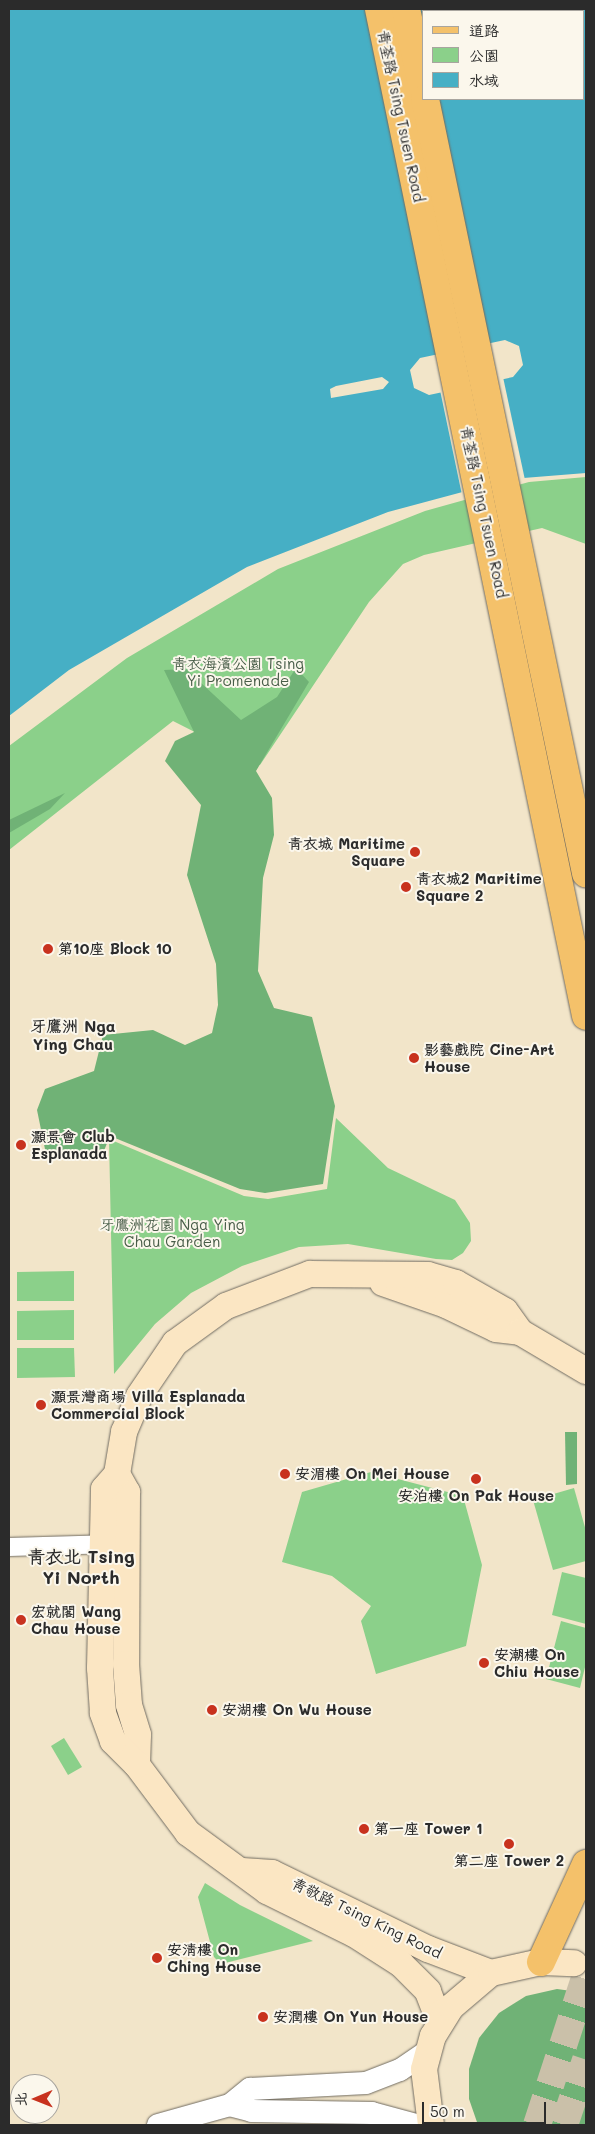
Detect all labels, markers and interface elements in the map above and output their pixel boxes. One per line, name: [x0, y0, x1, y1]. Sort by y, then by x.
legend: [422, 10, 585, 100]
text: 道路: [469, 20, 499, 40]
street label: 青荃路 Tsing Tsuen Road: [374, 28, 428, 204]
text: 公園: [469, 45, 499, 65]
text: 水域: [469, 70, 499, 90]
street label: 青荃路 Tsing Tsuen Road: [457, 424, 511, 600]
park label: 青衣海濱公園 Tsing Yi Promenade: [172, 654, 304, 689]
place label: 青衣城 Maritime Square: [288, 834, 405, 869]
marker: 青衣城 Maritime Square: [409, 846, 421, 858]
place label: 青衣城2 Maritime Square 2: [416, 869, 542, 904]
marker: 青衣城2 Maritime Square 2: [400, 881, 412, 893]
place label: 第10座 Block 10: [58, 940, 172, 958]
marker: 第10座 Block 10: [42, 943, 54, 955]
district label: 牙鷹洲 Nga Ying Chau: [30, 1016, 116, 1054]
place label: 影藝戲院 Cine-Art House: [424, 1040, 554, 1075]
marker: 影藝戲院 Cine-Art House: [408, 1052, 420, 1064]
place label: 灝景會 Club Esplanada: [31, 1127, 115, 1162]
marker: 灝景會 Club Esplanada: [15, 1139, 27, 1151]
park label: 牙鷹洲花園 Nga Ying Chau Garden: [99, 1215, 245, 1250]
place label: 灝景灣商場 Villa Esplanada Commercial Block: [51, 1387, 246, 1422]
marker: 灝景灣商場 Villa Esplanada Commercial Block: [35, 1399, 47, 1411]
place label: 安湄樓 On Mei House: [295, 1465, 449, 1483]
marker: 安湄樓 On Mei House: [279, 1468, 291, 1480]
marker: 安泊樓 On Pak House: [470, 1473, 482, 1485]
place label: 安泊樓 On Pak House: [398, 1487, 554, 1505]
district label: 青衣北 Tsing Yi North: [27, 1546, 135, 1588]
place label: 宏就閣 Wang Chau House: [31, 1602, 121, 1637]
marker: 宏就閣 Wang Chau House: [15, 1614, 27, 1626]
place label: 安潮樓 On Chiu House: [494, 1645, 579, 1680]
marker: 安潮樓 On Chiu House: [478, 1657, 490, 1669]
place label: 安湖樓 On Wu House: [222, 1701, 372, 1719]
marker: 安湖樓 On Wu House: [206, 1704, 218, 1716]
place label: 第一座 Tower 1: [374, 1820, 483, 1838]
marker: 第一座 Tower 1: [358, 1823, 370, 1835]
marker: 第二座 Tower 2: [503, 1838, 515, 1850]
place label: 第二座 Tower 2: [454, 1852, 564, 1870]
street label: 青敬路 Tsing King Road: [289, 1874, 445, 1962]
place label: 安清樓 On Ching House: [167, 1940, 261, 1975]
marker: 安清樓 On Ching House: [151, 1952, 163, 1964]
place label: 安潤樓 On Yun House: [273, 2008, 428, 2026]
marker: 安潤樓 On Yun House: [257, 2011, 269, 2023]
north arrow: [10, 2074, 60, 2124]
text: 北: [11, 2092, 30, 2106]
scale bar: [425, 2092, 549, 2124]
text: 50 m: [430, 2101, 465, 2121]

